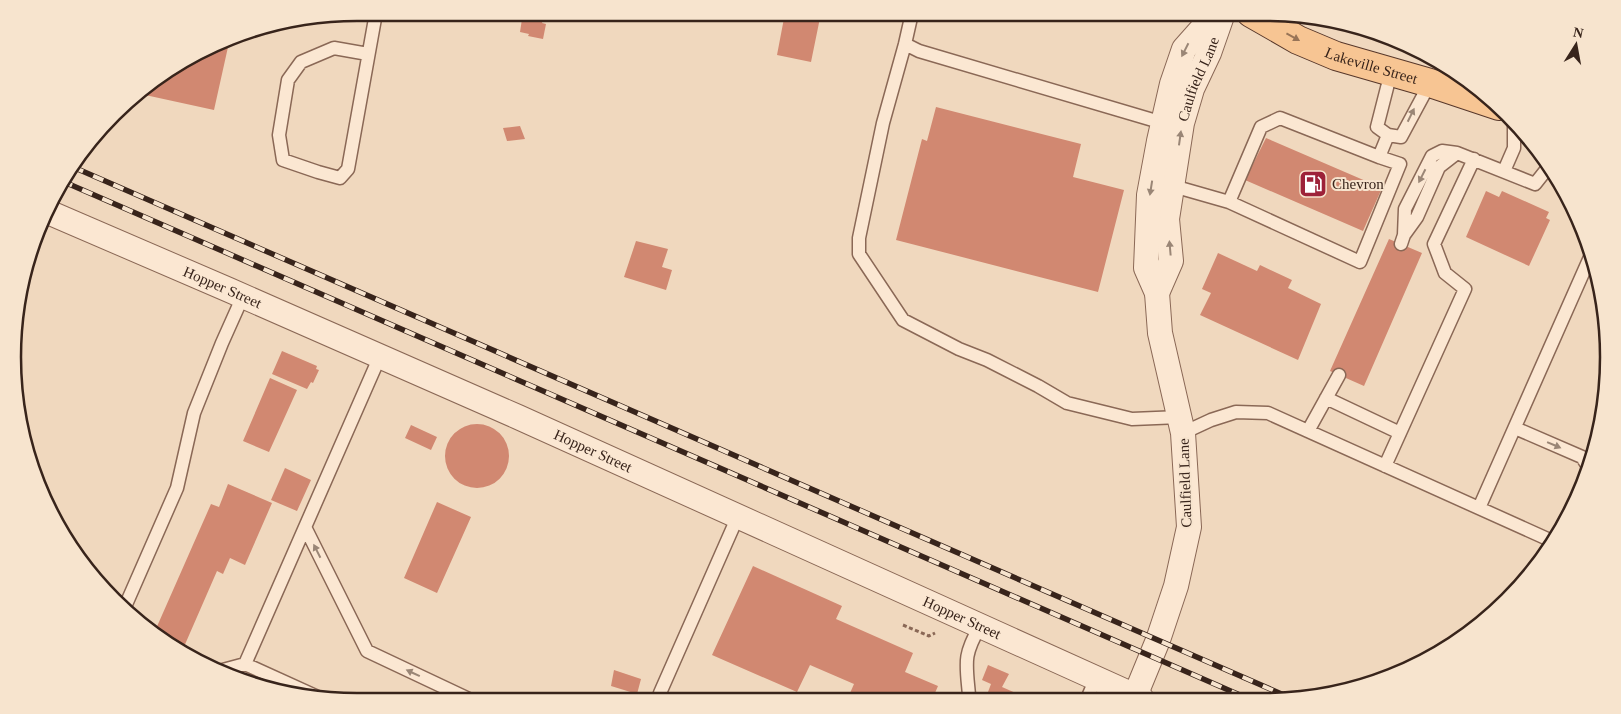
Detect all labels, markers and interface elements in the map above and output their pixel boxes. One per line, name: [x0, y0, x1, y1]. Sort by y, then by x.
north arrow: [1551, 20, 1601, 70]
text: N: [1572, 24, 1585, 41]
one-way arrow: [1285, 33, 1300, 41]
street label: Caulfield Lane: [1175, 35, 1222, 123]
one-way arrow: [1181, 43, 1189, 57]
street label: Lakeville Street: [1323, 44, 1420, 87]
one-way arrow: [1407, 108, 1415, 122]
one-way arrow: [1176, 129, 1184, 145]
fuel station icon: Chevron: [1298, 169, 1328, 199]
one-way arrow: [1418, 169, 1426, 183]
place label: Chevron: [1332, 176, 1384, 192]
one-way arrow: [1146, 181, 1154, 197]
one-way arrow: [1165, 239, 1173, 255]
street label: Hopper Street: [181, 263, 265, 312]
street label: Hopper Street: [551, 426, 635, 476]
street label: Caulfield Lane: [1175, 438, 1195, 528]
one-way arrow: [1547, 442, 1561, 450]
one-way arrow: [313, 544, 321, 558]
street label: Hopper Street: [921, 593, 1004, 643]
one-way arrow: [406, 668, 420, 676]

